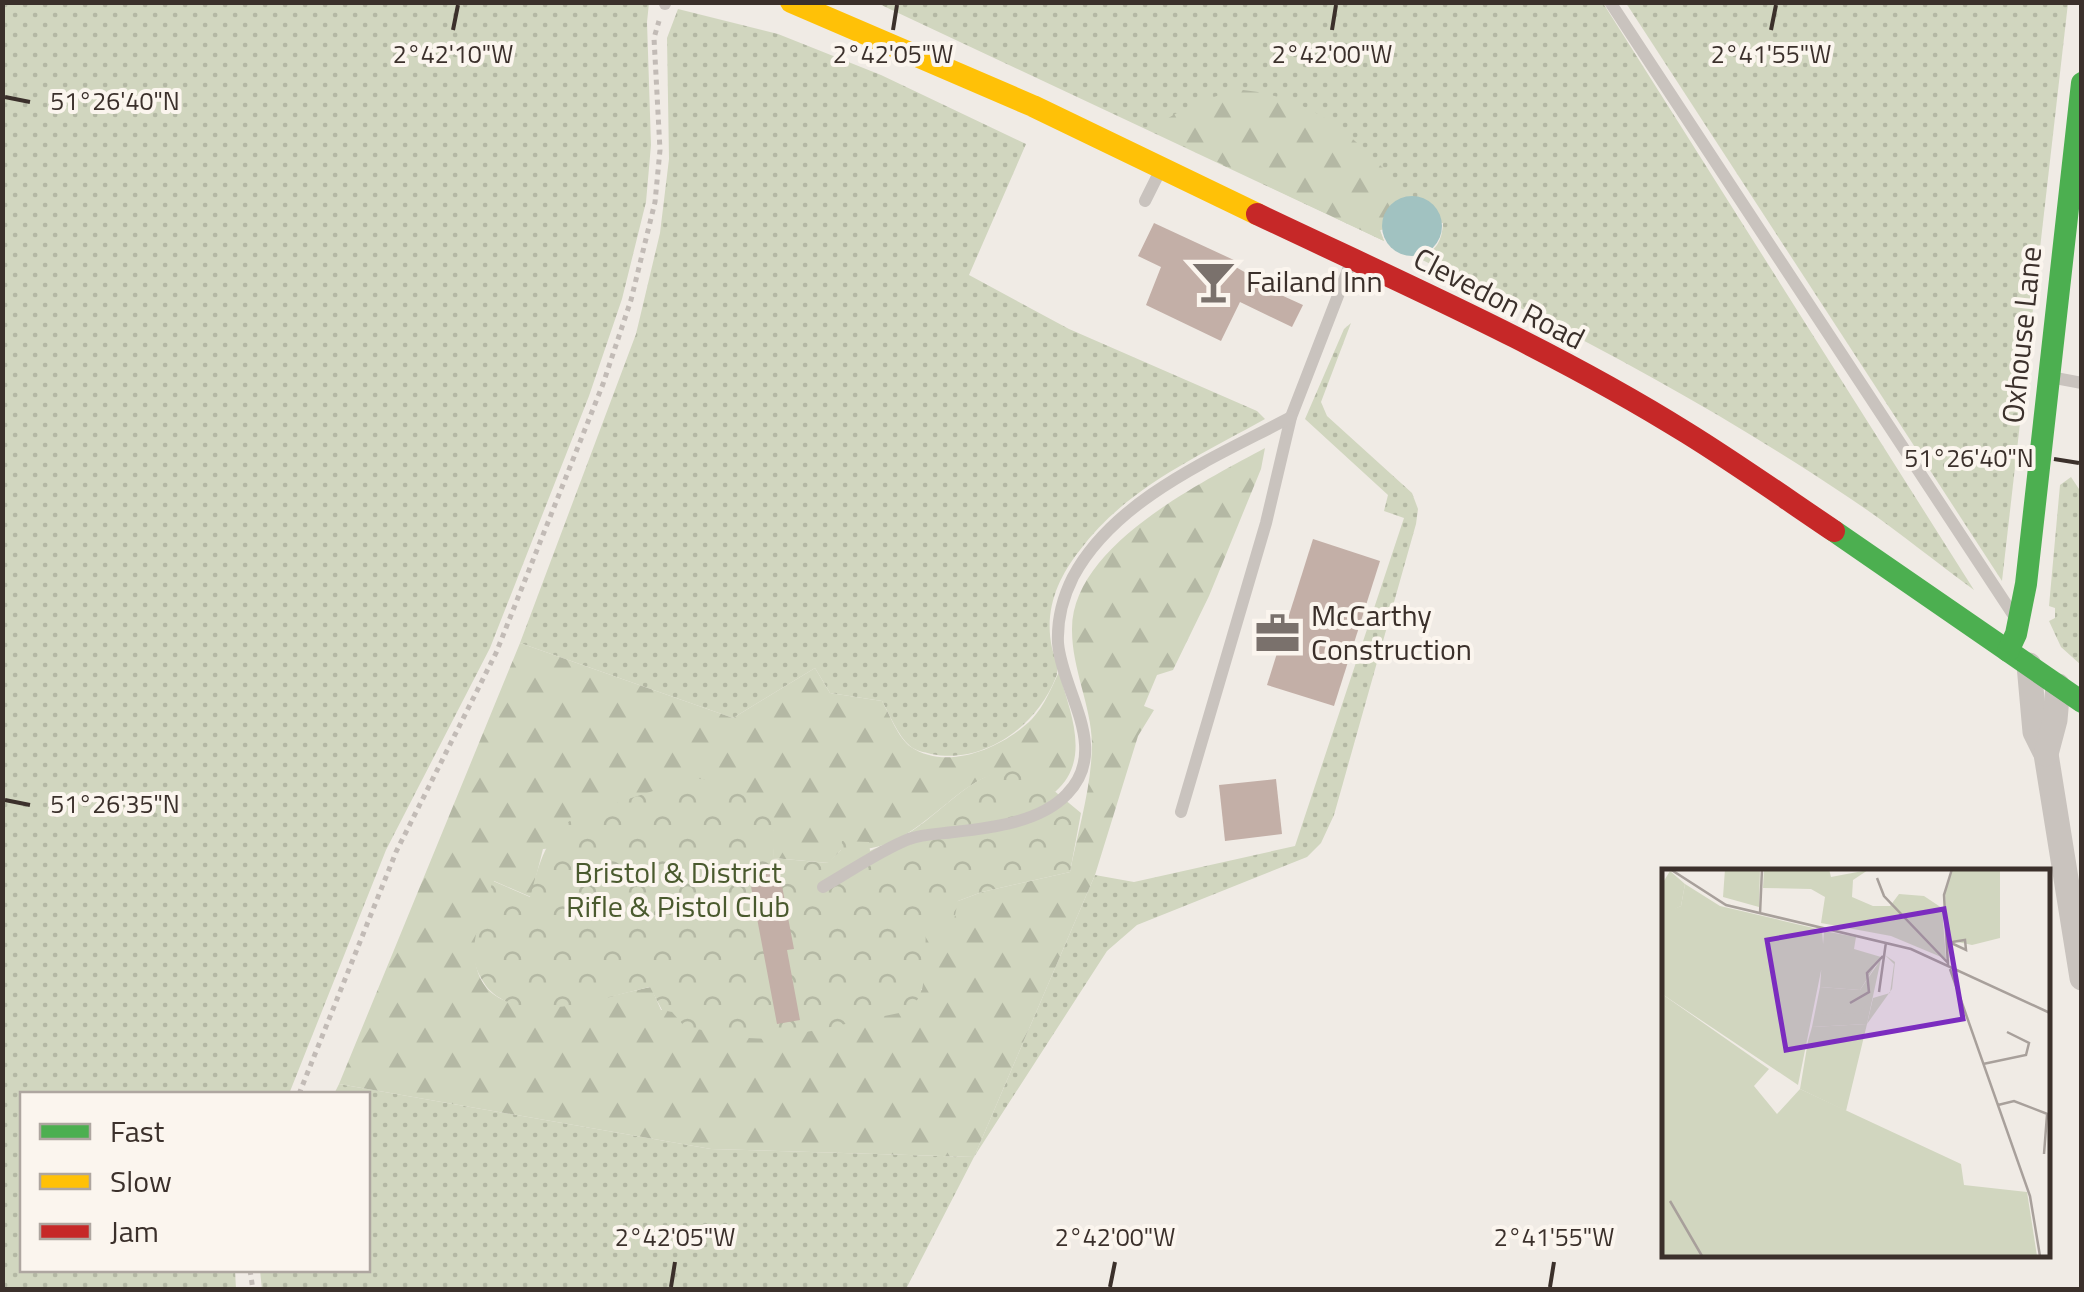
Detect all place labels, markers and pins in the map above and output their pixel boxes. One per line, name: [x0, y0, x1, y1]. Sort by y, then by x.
bar icon: Failand Inn: [1189, 258, 1237, 306]
place label: Failand Inn: [1246, 258, 1383, 304]
place label: McCarthy Construction: [1311, 592, 1472, 672]
office icon: McCarthy Construction: [1254, 609, 1302, 657]

